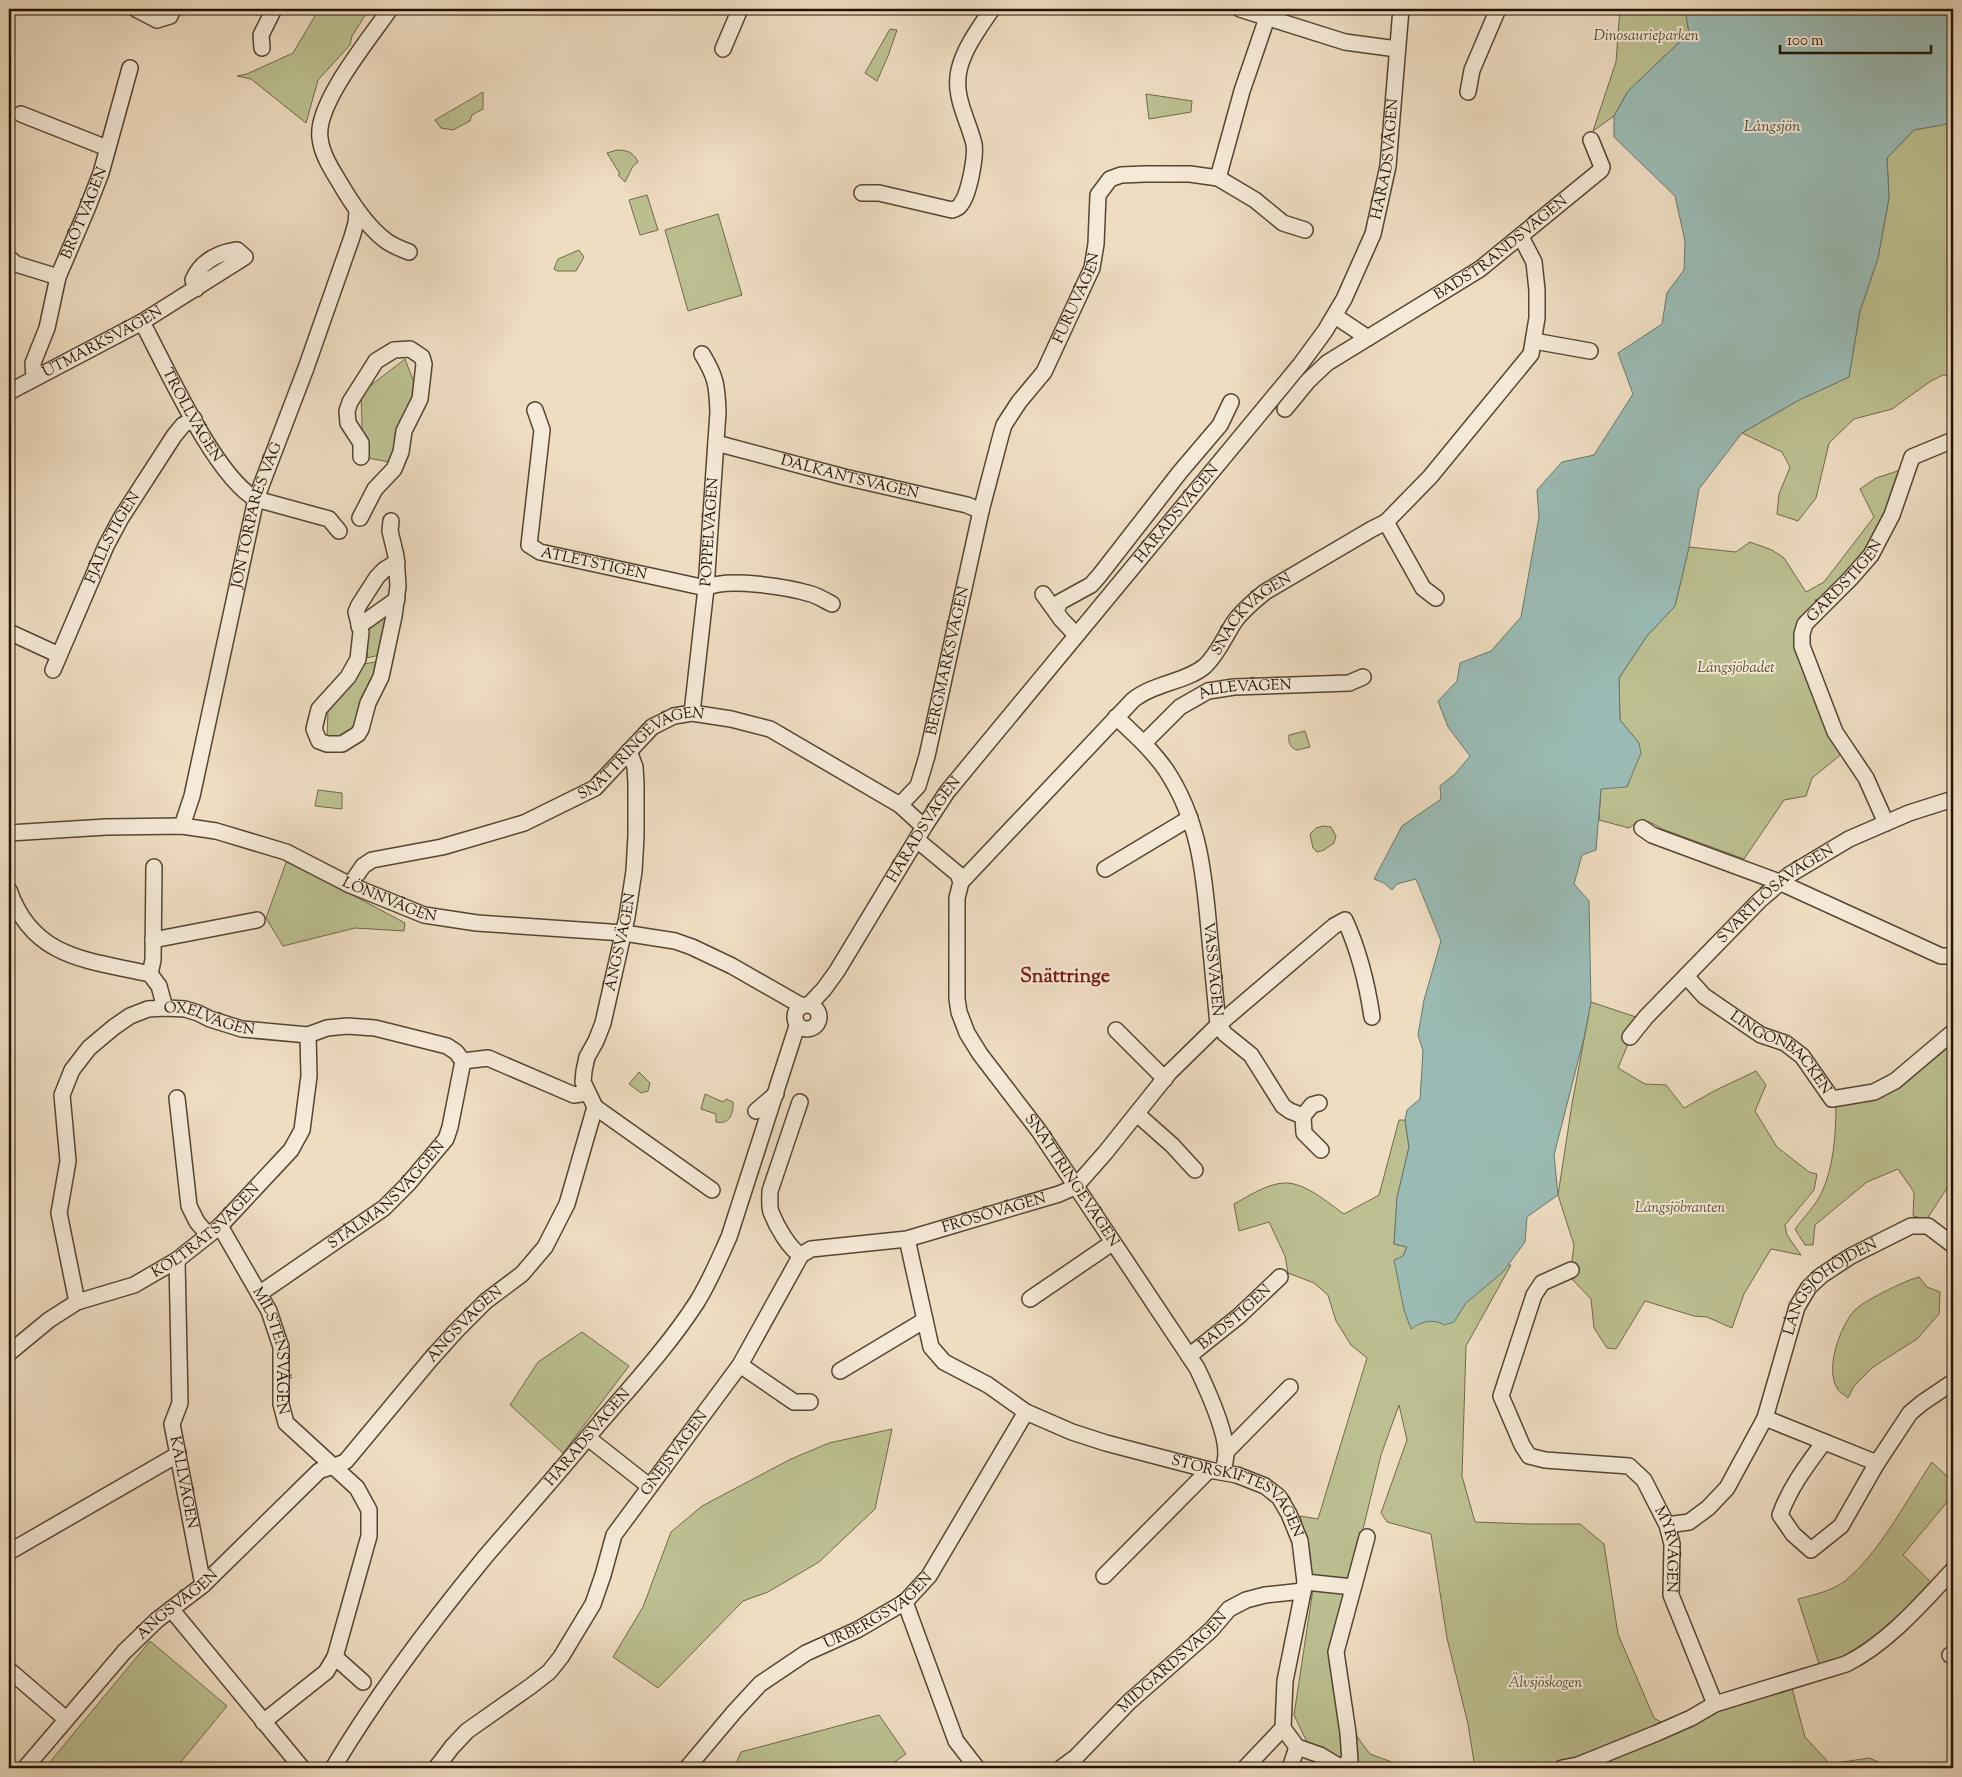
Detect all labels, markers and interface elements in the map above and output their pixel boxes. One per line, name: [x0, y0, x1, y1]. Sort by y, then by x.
scale bar: [1780, 22, 1931, 54]
park label: Dinosaurieparken: [1593, 26, 1699, 47]
text: 100 m: [1787, 31, 1824, 52]
street label: HÄRADSVÄGEN: [1366, 98, 1404, 222]
water label: Långsjön: [1744, 116, 1801, 139]
street label: BRÖTVÄGEN: [56, 164, 113, 263]
street label: BADSTRANDSVÄGEN: [1430, 191, 1572, 305]
street label: FURUVÄGEN: [1048, 251, 1105, 347]
street label: UTMARKSVÄGEN: [39, 301, 167, 383]
street label: TROLLVÄGEN: [157, 365, 227, 466]
street label: JON TORPARES VÄG: [226, 439, 287, 591]
street label: DALKANTSVÄGEN: [778, 450, 921, 504]
street label: HÄRADSVÄGEN: [1130, 460, 1224, 568]
street label: POPPELVÄGEN: [696, 477, 724, 587]
street label: FJÄLLSTIGEN: [81, 488, 145, 587]
street label: GÅRDSTIGEN: [1802, 536, 1888, 627]
street label: ATLETSTIGEN: [539, 542, 649, 585]
street label: SNÄCKVÄGEN: [1206, 568, 1295, 660]
street label: BERGMARKSVÄGEN: [921, 584, 975, 737]
park label: Långsjöbadet: [1697, 658, 1775, 679]
street label: ALLEVÄGEN: [1194, 675, 1292, 705]
street label: SNÄTTRINGEVÄGEN: [574, 703, 706, 805]
street label: HÄRADSVÄGEN: [882, 772, 966, 887]
street label: SVARTLÖSAVÄGEN: [1713, 840, 1838, 948]
street label: LÖNNVÄGEN: [338, 872, 438, 927]
street label: ÄNGSVÄGEN: [599, 891, 641, 993]
street label: VASSVÄGEN: [1198, 921, 1228, 1017]
district label: Snättringe: [1020, 963, 1110, 992]
street label: OXELVÄGEN: [163, 997, 256, 1041]
street label: LINGONBACKEN: [1726, 1006, 1836, 1099]
street label: SNÄTTRINGEVÄGEN: [1019, 1110, 1124, 1251]
street label: STÅLMANSVÄGGEN: [323, 1137, 450, 1254]
street label: KOLTRATSVÄGEN: [148, 1179, 265, 1283]
street label: FRÖSÖVÄGEN: [939, 1188, 1049, 1239]
park label: Långsjöbranten: [1635, 1198, 1725, 1219]
street label: LÅNGSJÖHÖJDEN: [1779, 1234, 1881, 1338]
street label: BADSTIGEN: [1194, 1280, 1276, 1355]
street label: ÄNGSVÄGEN: [421, 1282, 507, 1367]
street label: MILSTENSVÄGEN: [247, 1283, 294, 1417]
street label: HÄRADSVÄGEN: [540, 1384, 636, 1491]
street label: GNEJSVÄGEN: [636, 1407, 713, 1500]
street label: KÄLLVÄGEN: [164, 1434, 202, 1531]
street label: STORSKIFTESVÄGEN: [1169, 1450, 1308, 1541]
street label: MYRVÄGEN: [1649, 1503, 1684, 1593]
street label: ÄNGSVÄGEN: [131, 1565, 223, 1645]
street label: URBERGSVÄGEN: [820, 1568, 938, 1654]
street label: MIDGÅRDSVÄGEN: [1113, 1608, 1232, 1718]
park label: Älvsjöskogen: [1508, 1672, 1582, 1694]

